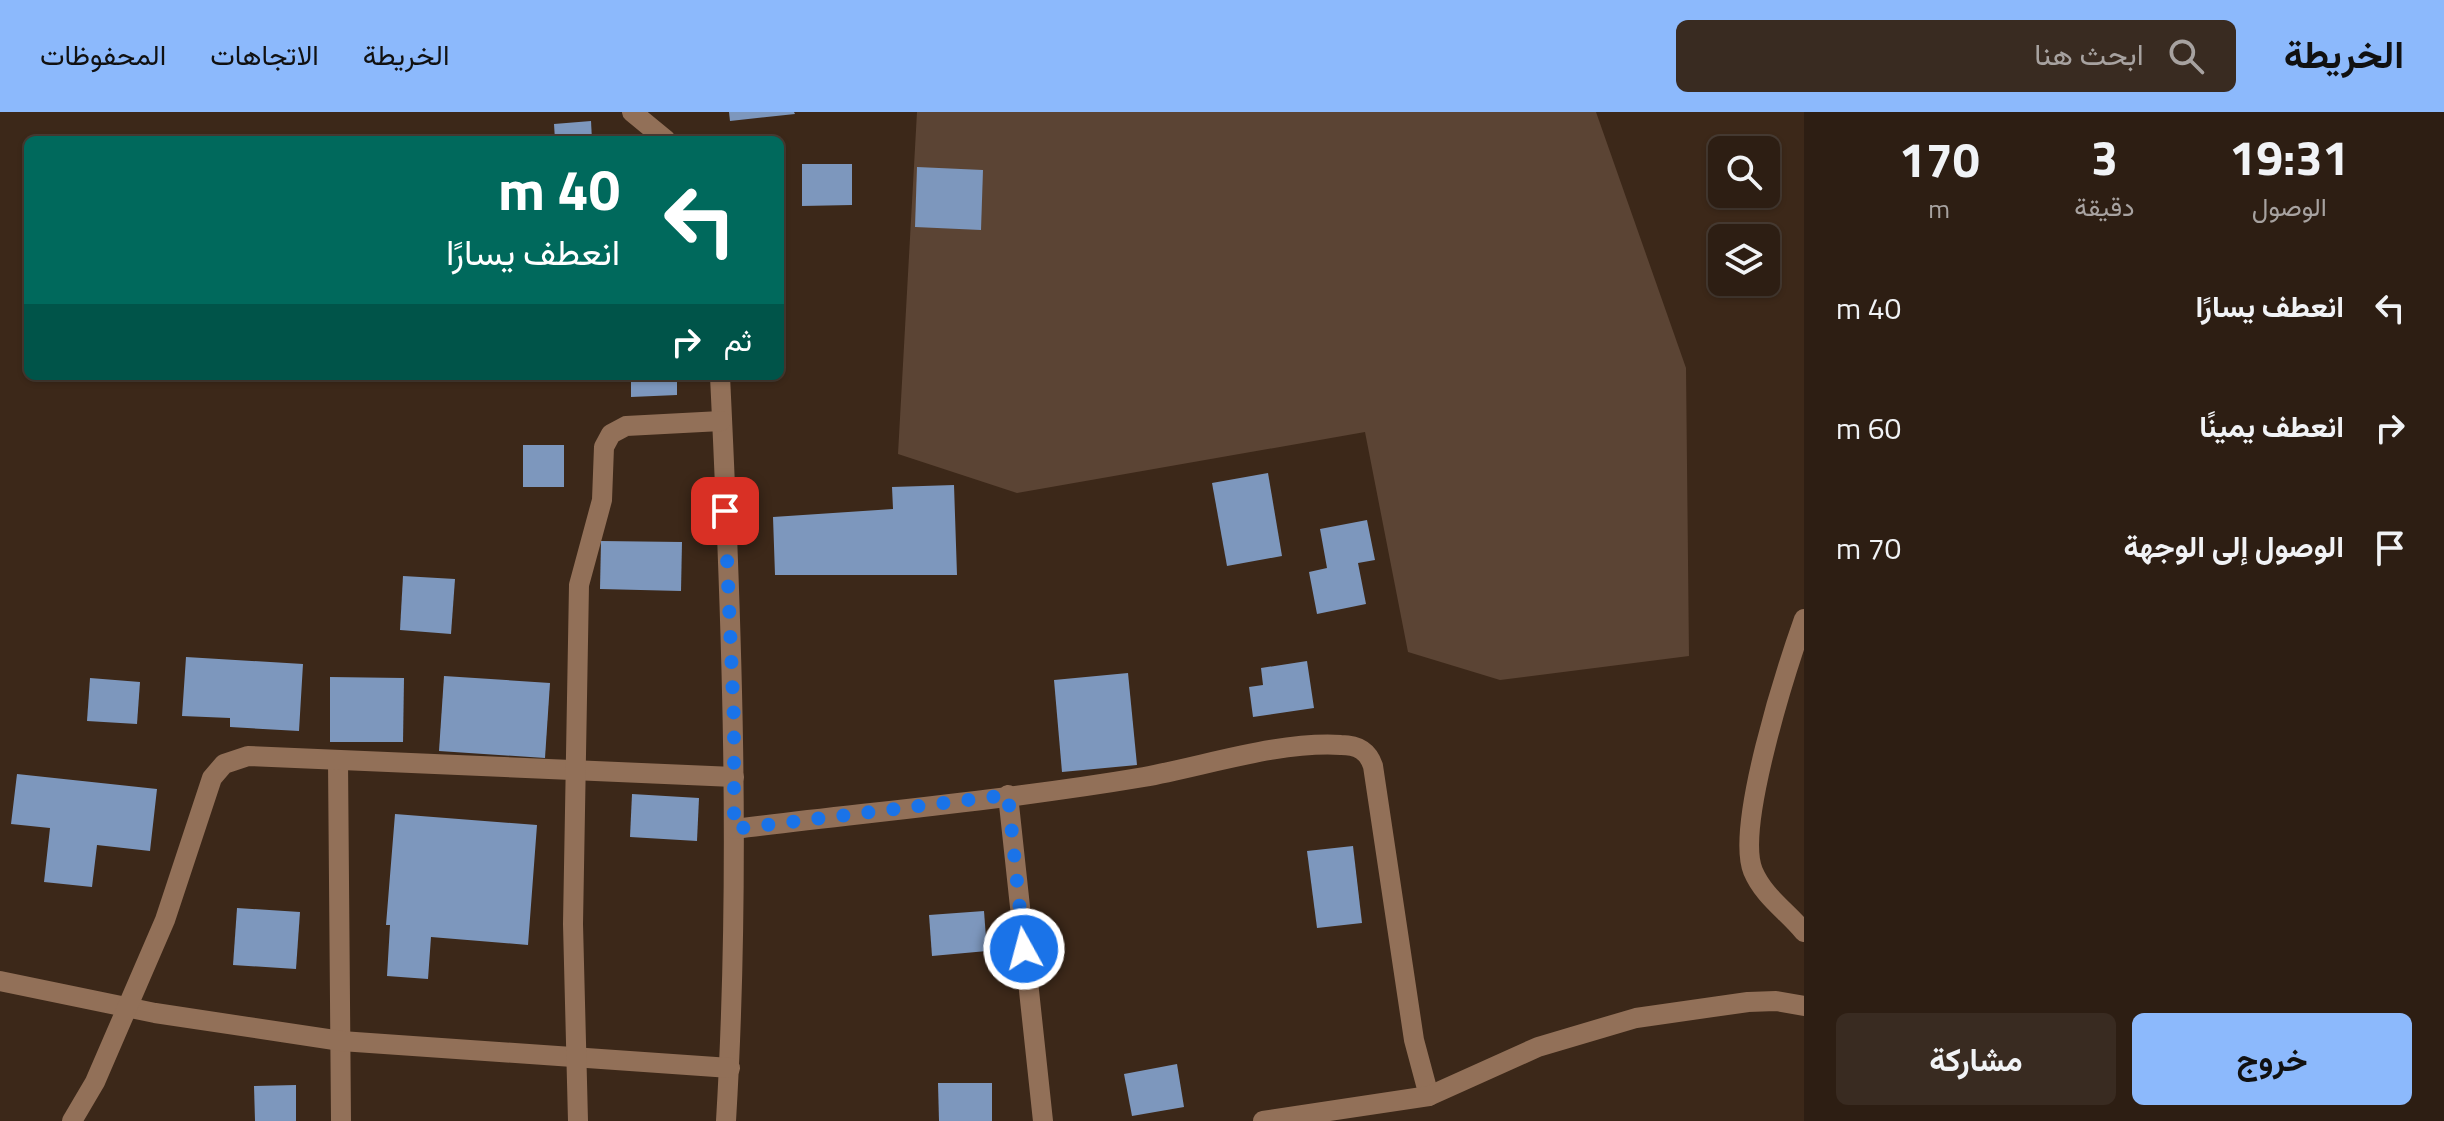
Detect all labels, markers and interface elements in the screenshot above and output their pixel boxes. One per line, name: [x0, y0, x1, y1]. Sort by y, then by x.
search box: [1676, 20, 2236, 92]
text: الخريطة: [2284, 25, 2404, 83]
text: ابحث هنا: [2034, 31, 2144, 77]
text: المحفوظات: [40, 33, 166, 76]
text: الاتجاهات: [210, 33, 319, 76]
text: الخريطة: [363, 33, 449, 76]
icon: search: [2164, 34, 2208, 78]
text: 3: [2091, 121, 2118, 194]
text: 19:31: [2229, 121, 2349, 194]
text: 170: [1899, 123, 1980, 196]
map controls: [1708, 136, 1780, 296]
button: search: [1708, 136, 1780, 208]
text: 40 m: [498, 147, 620, 232]
icon: left: [648, 168, 752, 272]
text: دقيقة: [2074, 187, 2135, 226]
text: الوصول: [2252, 187, 2327, 226]
text: m: [1928, 189, 1950, 228]
text: انعطف يسارًا: [446, 224, 620, 279]
button: layers: [1708, 224, 1780, 296]
text: انعطف يسارًا: [2195, 283, 2344, 329]
text: 40 m: [1836, 285, 1901, 331]
icon: left: [2368, 286, 2412, 330]
text: ثم: [724, 317, 752, 363]
icon: right: [664, 320, 708, 364]
text: انعطف يمينًا: [2199, 403, 2344, 449]
text: 60 m: [1836, 405, 1901, 451]
icon: right: [2368, 406, 2412, 450]
pin: [691, 477, 759, 545]
icon: arrive: [703, 489, 747, 533]
text: الوصول إلى الوجهة: [2123, 523, 2344, 569]
text: 70 m: [1836, 525, 1901, 571]
icon: arrive: [2368, 526, 2412, 570]
position arrow: [982, 907, 1066, 991]
button: مشاركة: [1836, 1013, 2116, 1105]
button: خروج: [2132, 1013, 2412, 1105]

